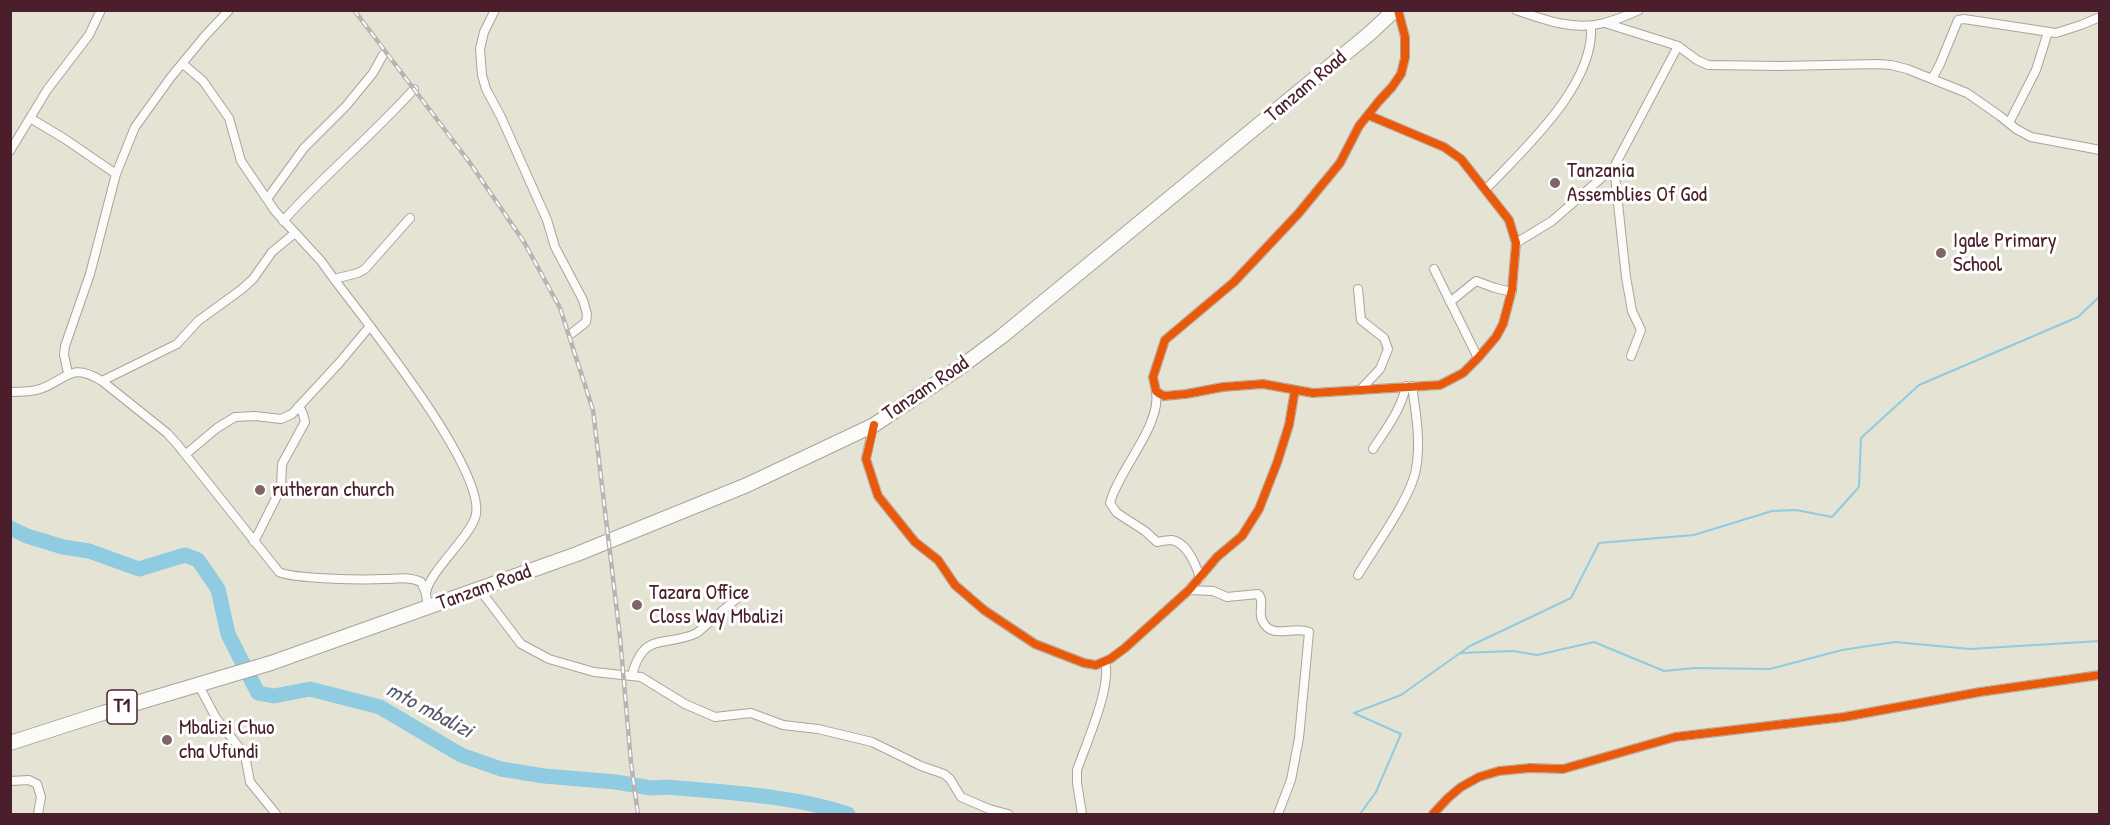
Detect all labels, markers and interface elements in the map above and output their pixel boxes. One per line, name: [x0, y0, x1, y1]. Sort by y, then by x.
street label: Tanzam Road: [1260, 46, 1352, 128]
place label: Tanzania Assemblies Of God: [1567, 158, 1707, 208]
marker: Tanzania Assemblies Of God: [1548, 176, 1562, 190]
place label: Igale Primary School: [1953, 228, 2057, 278]
marker: Igale Primary School: [1934, 246, 1948, 260]
street label: Tanzam Road: [878, 351, 974, 427]
place label: rutheran church: [272, 477, 394, 503]
marker: rutheran church: [253, 483, 267, 497]
street label: Tanzam Road: [434, 559, 534, 617]
place label: Tazara Office Closs Way Mbalizi: [649, 580, 784, 630]
marker: Tazara Office Closs Way Mbalizi: [630, 598, 644, 612]
water label: mto mbalizi: [381, 677, 477, 745]
road number: T1: [107, 690, 137, 724]
place label: Mbalizi Chuo cha Ufundi: [179, 715, 274, 765]
marker: Mbalizi Chuo cha Ufundi: [160, 733, 174, 747]

